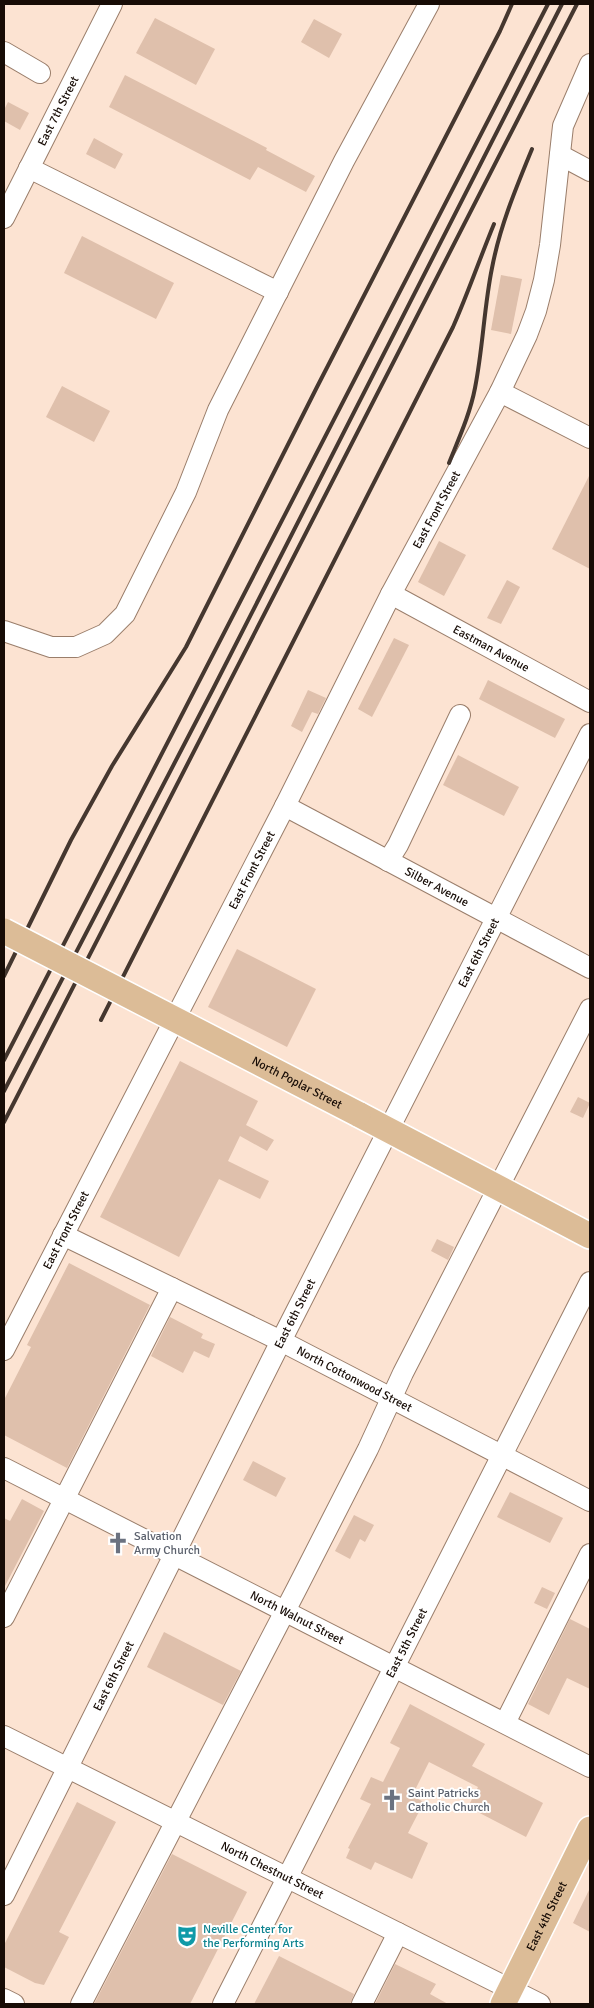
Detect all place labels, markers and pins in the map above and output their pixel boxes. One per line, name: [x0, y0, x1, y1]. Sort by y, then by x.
place label: Salvation Army Church: [134, 1529, 200, 1558]
church icon: Salvation Army Church: [105, 1530, 131, 1556]
place label: Saint Patricks Catholic Church: [408, 1786, 490, 1815]
church icon: Saint Patricks Catholic Church: [379, 1787, 405, 1813]
place label: Neville Center for the Performing Arts: [203, 1922, 304, 1951]
theatre icon: Neville Center for the Performing Arts: [174, 1923, 200, 1949]

